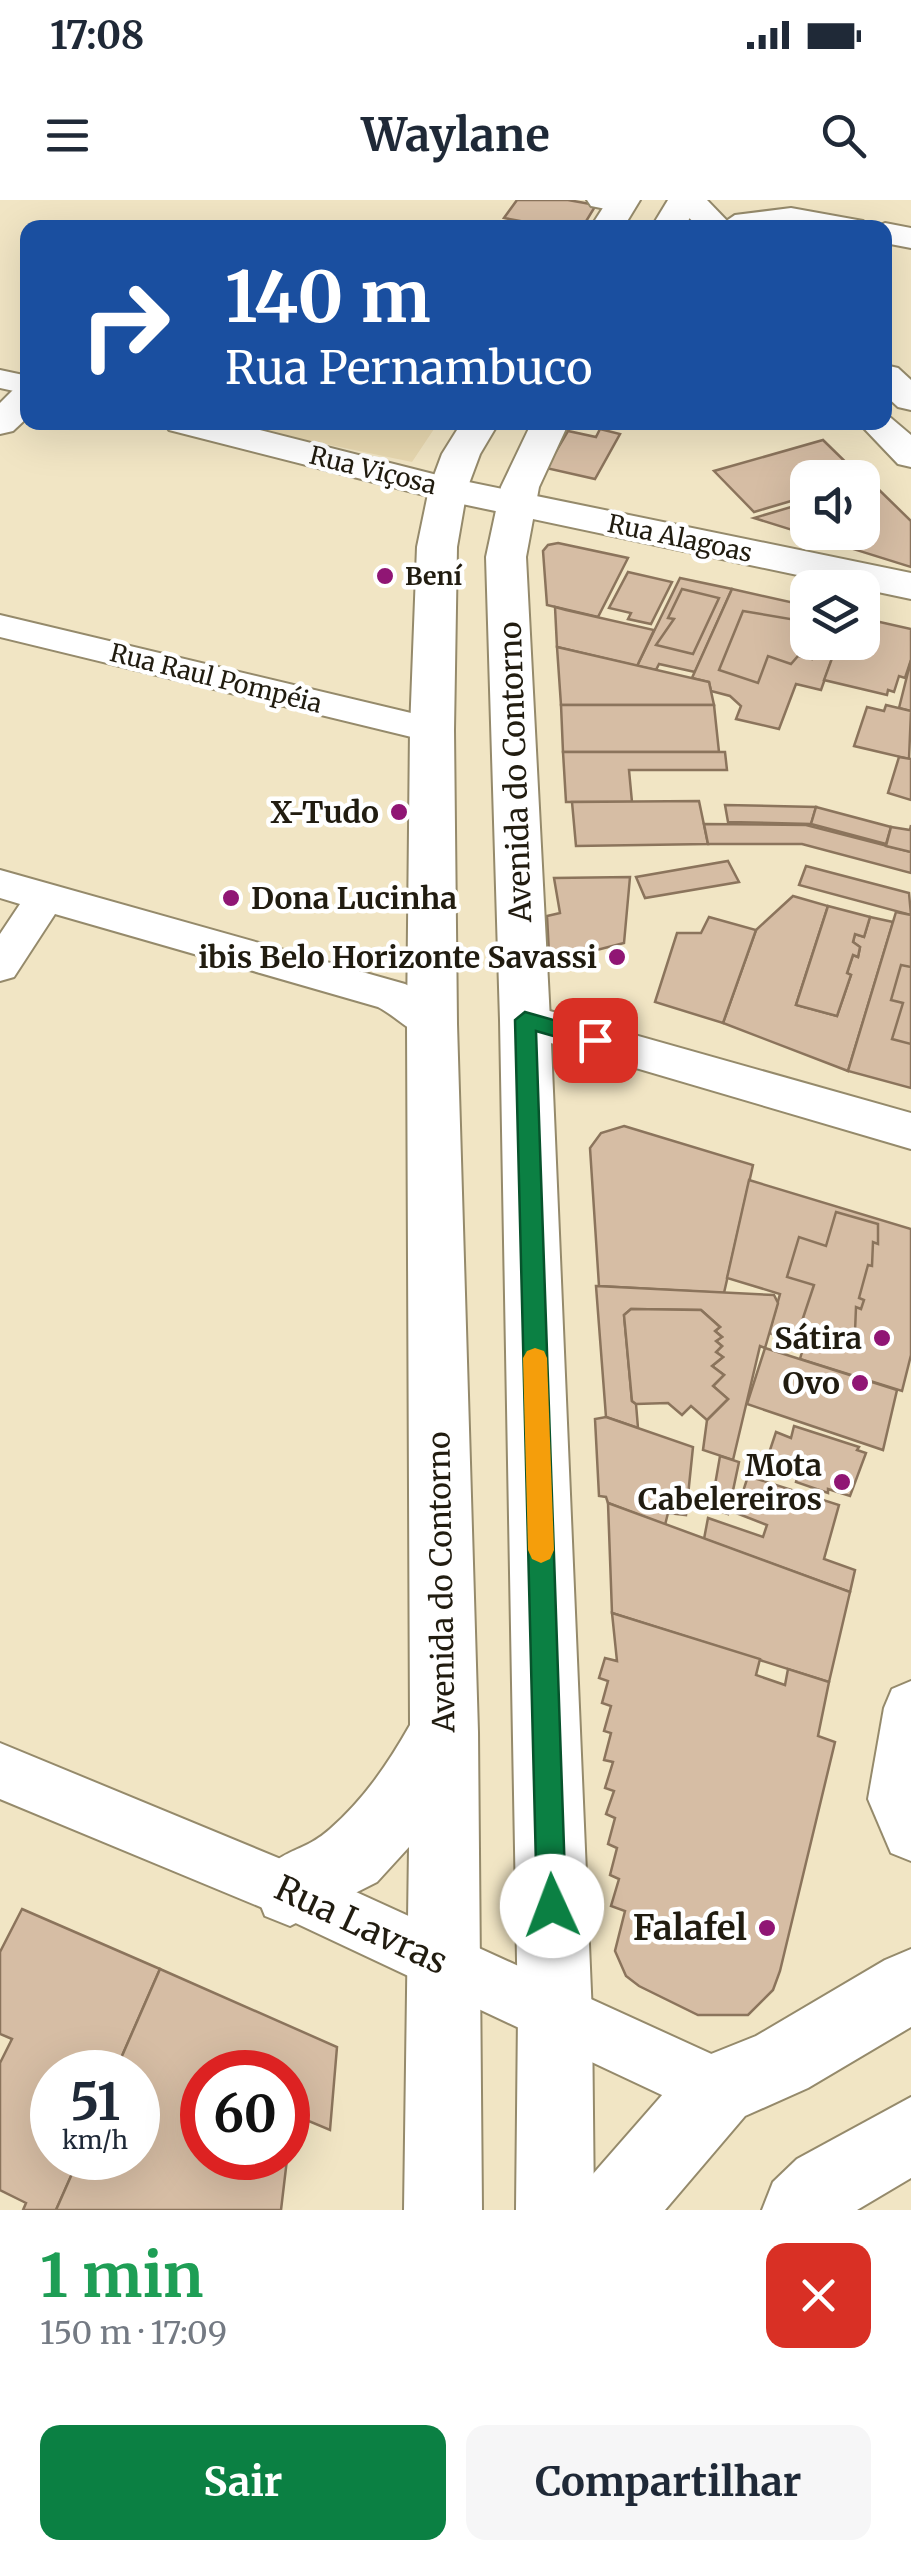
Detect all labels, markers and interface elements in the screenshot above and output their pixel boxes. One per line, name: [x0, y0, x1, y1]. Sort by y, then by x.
text: 17:08: [50, 12, 144, 59]
text: Waylane: [361, 107, 550, 163]
icon: menu: [40, 108, 95, 163]
icon: search: [816, 108, 871, 163]
text: 140 m: [225, 253, 431, 341]
icon: right: [60, 260, 190, 390]
text: Rua Pernambuco: [225, 340, 592, 396]
street label: Rua Viçosa: [306, 439, 440, 501]
map controls: [790, 460, 880, 660]
button: sound: [790, 460, 880, 550]
street label: Rua Alagoas: [605, 507, 755, 569]
place label: Bení: [405, 560, 462, 592]
marker: Bení: [374, 565, 396, 587]
button: layers: [790, 570, 880, 660]
street label: Avenida do Contorno: [491, 621, 539, 924]
street label: Rua Raul Pompéia: [107, 636, 325, 720]
place label: X-Tudo: [271, 793, 379, 831]
marker: X-Tudo: [388, 801, 410, 823]
place label: Dona Lucinha: [251, 879, 457, 917]
marker: Dona Lucinha: [220, 887, 242, 909]
place label: ibis Belo Horizonte Savassi: [198, 938, 597, 976]
marker: ibis Belo Horizonte Savassi: [606, 946, 628, 968]
pin: [553, 998, 638, 1083]
icon: arrive: [568, 1013, 623, 1068]
place label: Sátira: [774, 1319, 862, 1357]
marker: Sátira: [871, 1327, 893, 1349]
place label: Ovo: [782, 1364, 840, 1402]
marker: Ovo: [849, 1372, 871, 1394]
street label: Avenida do Contorno: [419, 1431, 463, 1734]
place label: Mota Cabelereiros: [638, 1446, 822, 1518]
marker: Mota Cabelereiros: [831, 1471, 853, 1493]
position arrow: [500, 1854, 604, 1958]
street label: Rua Lavras: [268, 1866, 454, 1984]
place label: Falafel: [633, 1906, 747, 1950]
marker: Falafel: [756, 1917, 778, 1939]
speed limit sign: 60: [180, 2050, 310, 2180]
text: 51: [70, 2071, 120, 2134]
text: km/h: [62, 2124, 128, 2156]
text: 1 min: [40, 2238, 203, 2313]
button: close: [766, 2243, 871, 2348]
text: 150 m · 17:09: [40, 2313, 227, 2353]
button: Sair: [40, 2425, 446, 2540]
button: Compartilhar: [466, 2425, 871, 2540]

